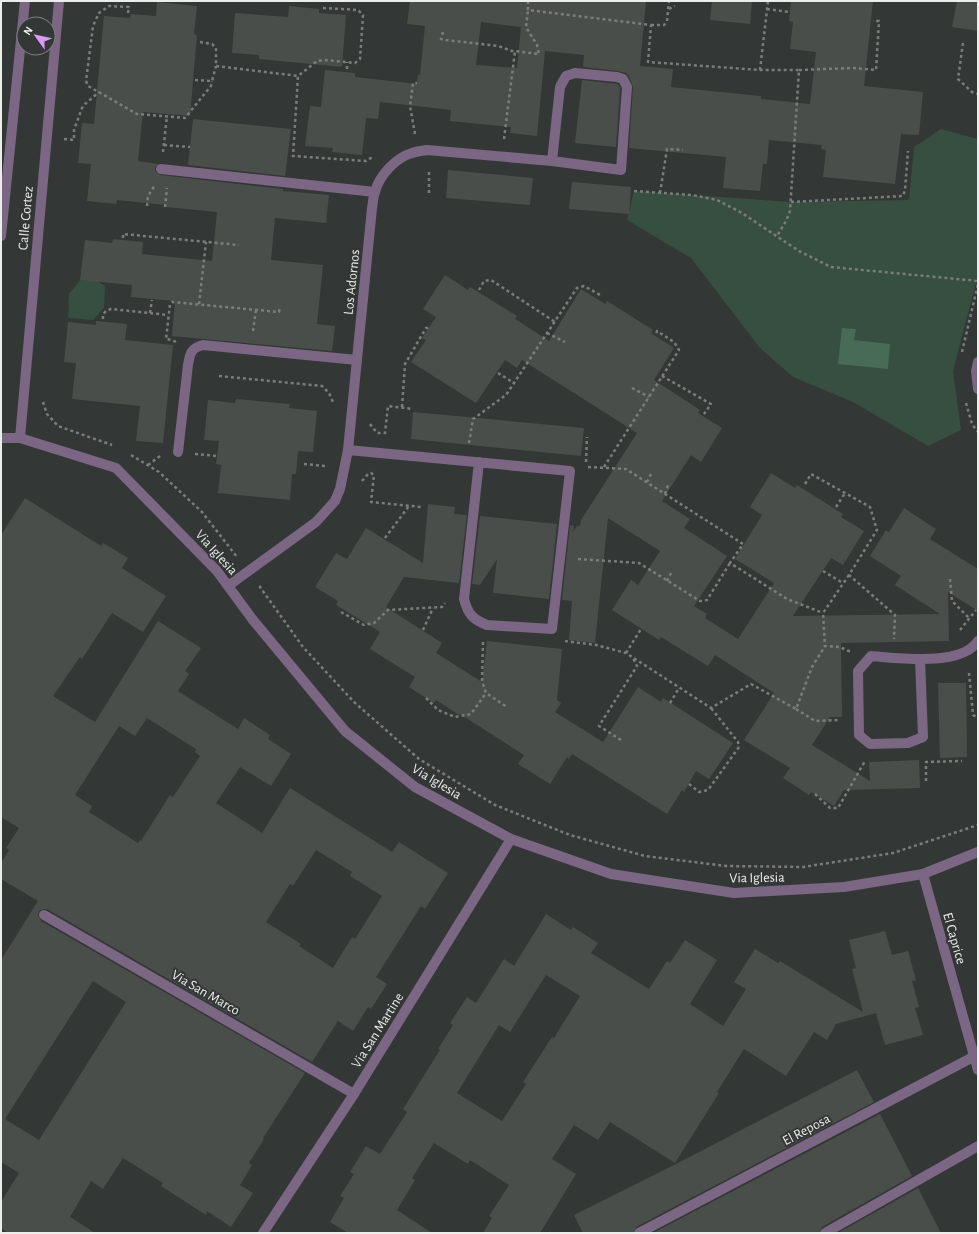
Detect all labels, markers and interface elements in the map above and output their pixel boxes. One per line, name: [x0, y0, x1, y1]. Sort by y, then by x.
north arrow: [16, 16, 56, 56]
text: N: [21, 25, 35, 37]
street label: Calle Cortez: [16, 185, 36, 251]
street label: Los Adornos: [342, 249, 362, 315]
street label: Via Iglesia: [193, 527, 240, 578]
street label: Via Iglesia: [409, 762, 464, 802]
street label: Via Iglesia: [729, 871, 785, 885]
street label: El Caprice: [940, 911, 968, 966]
street label: Via San Marco: [169, 968, 242, 1018]
street label: Via San Martine: [349, 991, 406, 1071]
street label: El Reposa: [780, 1111, 833, 1148]

